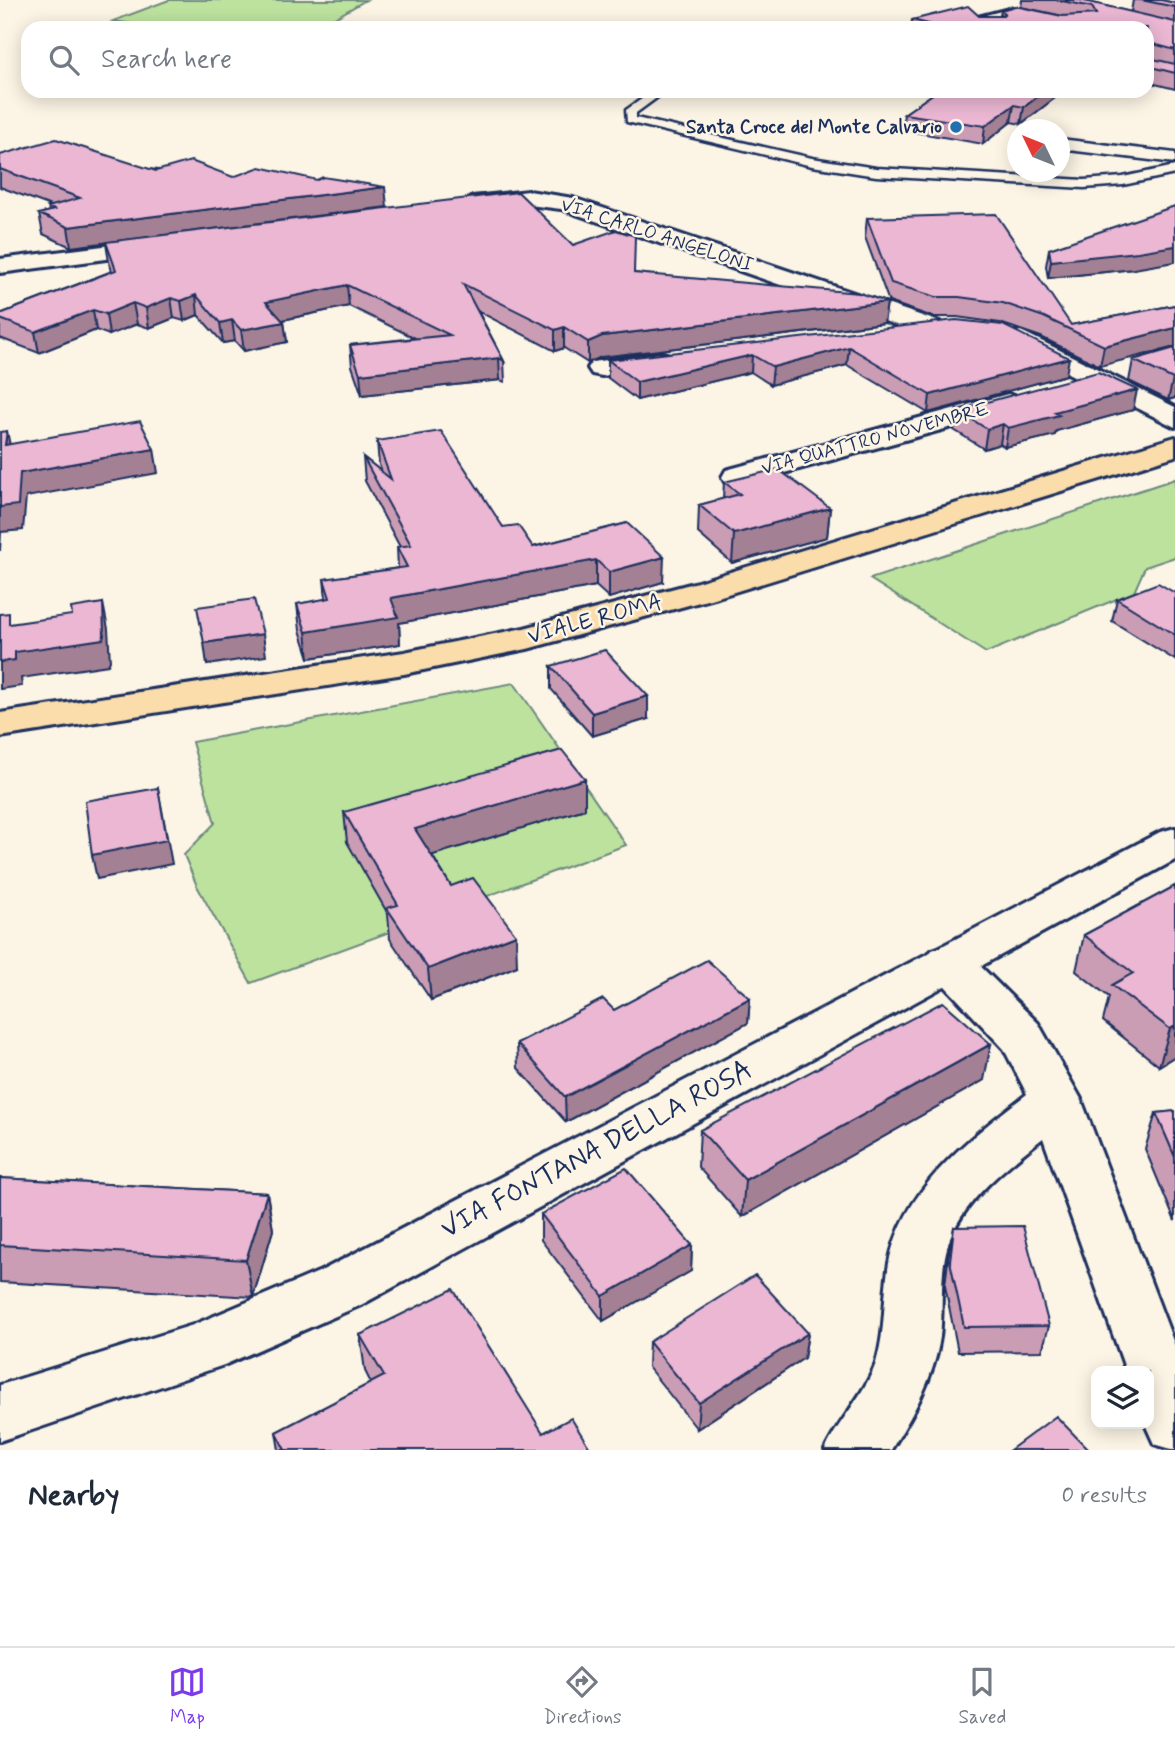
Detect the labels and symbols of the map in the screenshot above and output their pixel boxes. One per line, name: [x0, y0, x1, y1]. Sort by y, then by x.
place label: Santa Croce del Monte Calvario: [686, 115, 942, 140]
marker: Santa Croce del Monte Calvario: [948, 119, 964, 135]
north arrow: [1007, 119, 1070, 182]
street label: VIA CARLO ANGELONI: [558, 192, 756, 278]
street label: VIA QUATTRO NOVEMBRE: [759, 397, 991, 481]
street label: VIALE ROMA: [524, 588, 666, 652]
street label: VIA FONTANA DELLA ROSA: [435, 1052, 759, 1248]

